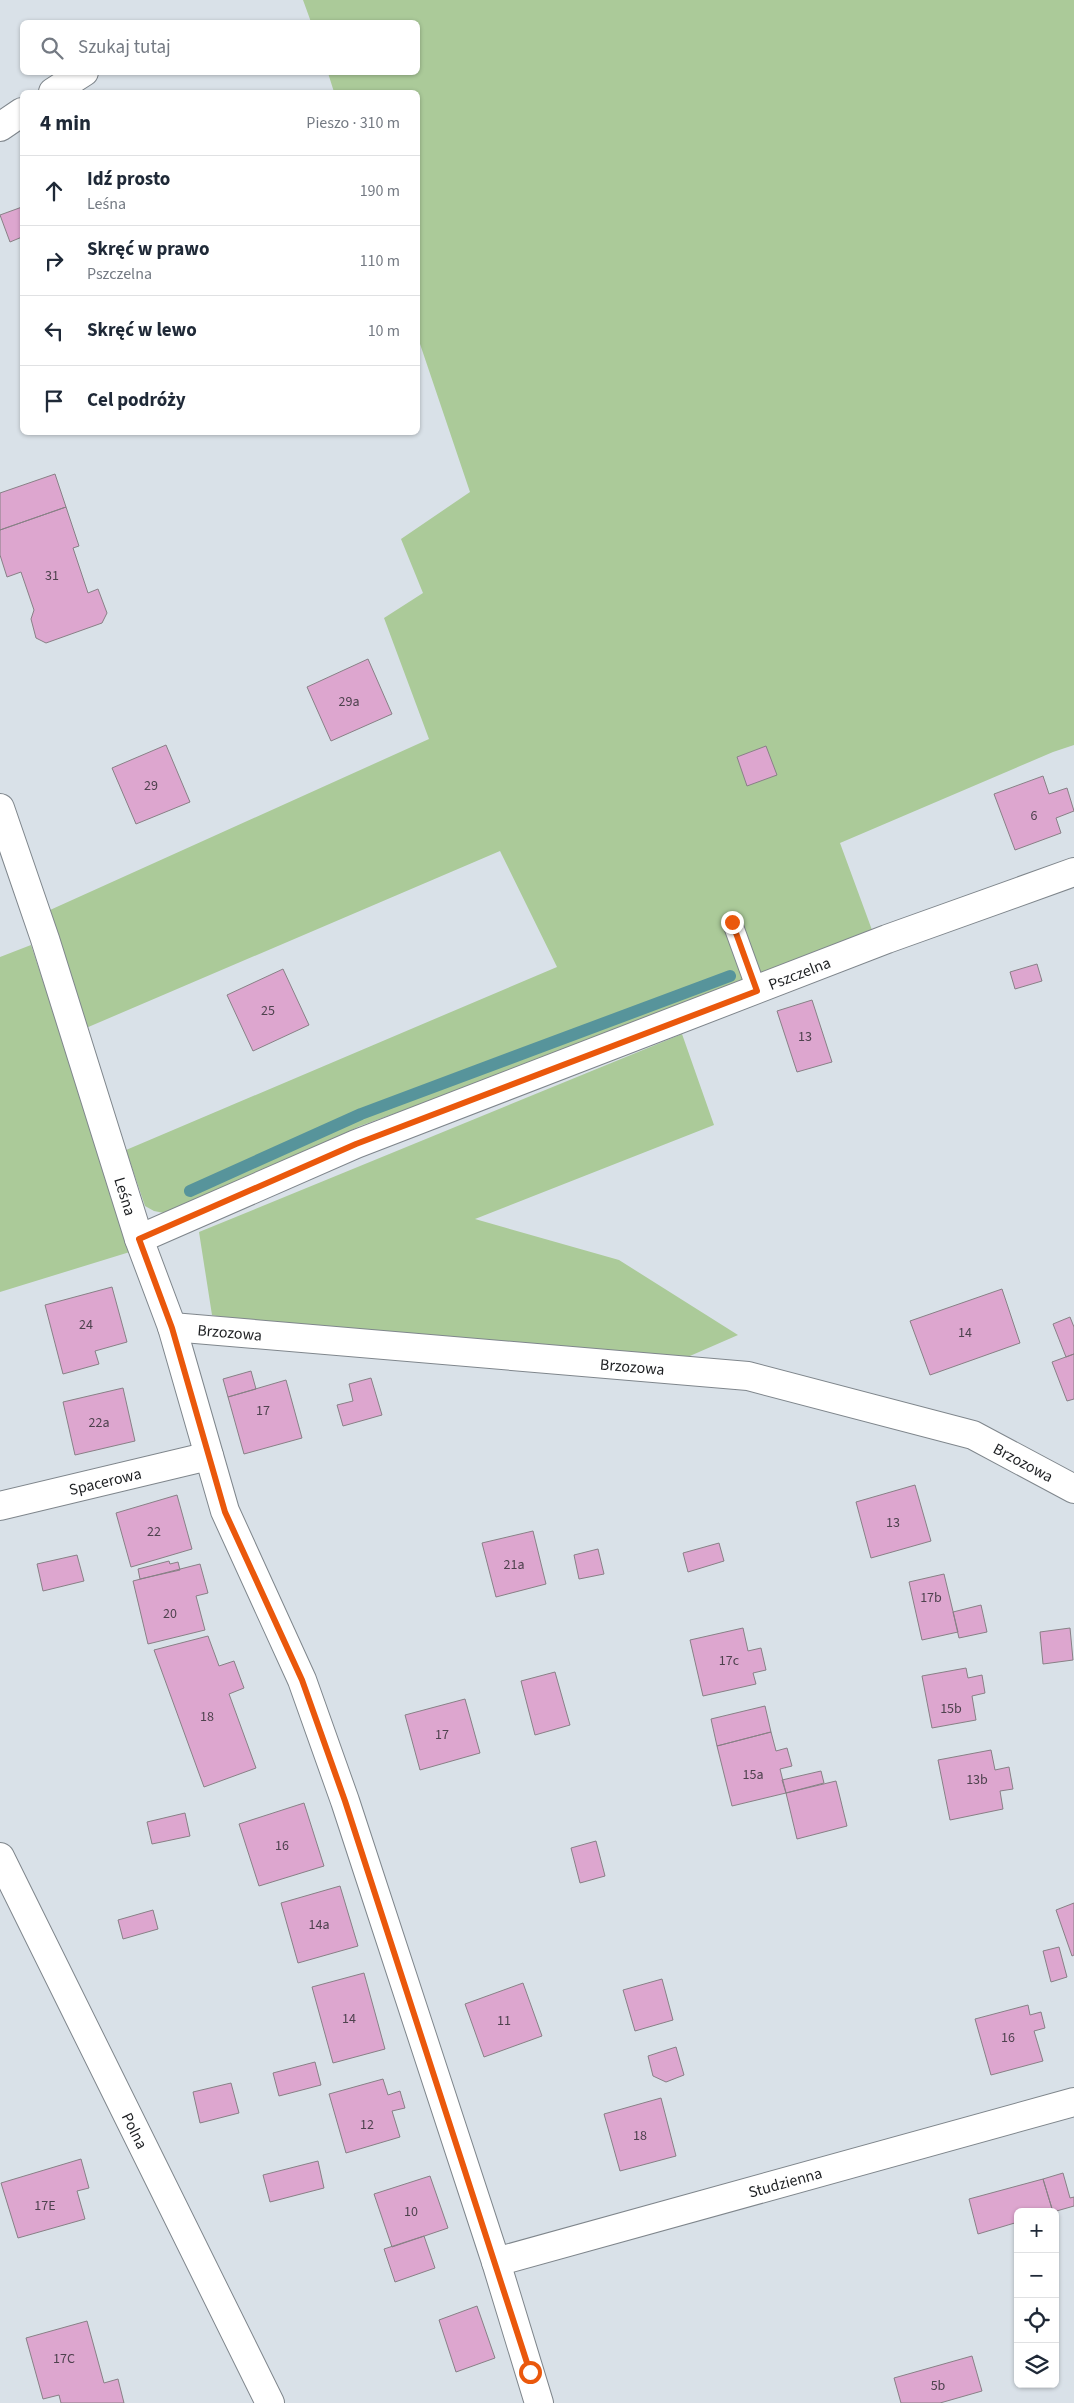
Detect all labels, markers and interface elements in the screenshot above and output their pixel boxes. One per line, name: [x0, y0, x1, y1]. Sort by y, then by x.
search box: [20, 20, 420, 75]
icon: search: [38, 34, 66, 62]
text: Szukaj tutaj: [78, 34, 171, 61]
text: 4 min: [40, 108, 91, 138]
text: Pieszo · 310 m: [306, 112, 400, 134]
text: Idź prosto: [87, 166, 170, 193]
icon: ahead: [40, 177, 68, 205]
text: 190 m: [360, 180, 400, 202]
text: Leśna: [87, 193, 126, 215]
text: Skręć w prawo: [87, 236, 209, 263]
icon: right: [40, 247, 68, 275]
text: 110 m: [360, 250, 400, 272]
text: Pszczelna: [87, 263, 152, 285]
icon: left: [40, 317, 68, 345]
text: Skręć w lewo: [87, 317, 197, 344]
text: 10 m: [368, 320, 400, 342]
icon: arrive: [40, 387, 68, 415]
text: Cel podróży: [87, 387, 186, 414]
house number: 31: [45, 566, 59, 586]
house number: 29a: [339, 692, 359, 712]
house number: 29: [144, 776, 158, 796]
house number: 6: [1031, 806, 1038, 826]
route end: [721, 911, 744, 934]
street label: Pszczelna: [765, 952, 834, 996]
house number: 25: [261, 1001, 275, 1021]
house number: 13: [798, 1027, 812, 1047]
street label: Leśna: [108, 1175, 141, 1218]
house number: 24: [79, 1315, 93, 1335]
street label: Brzozowa: [196, 1319, 263, 1347]
house number: 14: [958, 1323, 972, 1343]
street label: Brzozowa: [599, 1353, 665, 1381]
house number: 17: [256, 1401, 270, 1421]
house number: 22a: [89, 1413, 109, 1433]
street label: Brzozowa: [989, 1438, 1057, 1488]
street label: Spacerowa: [67, 1463, 144, 1501]
house number: 13: [886, 1513, 900, 1533]
house number: 22: [147, 1522, 161, 1542]
house number: 21a: [504, 1555, 524, 1575]
house number: 17b: [920, 1588, 942, 1608]
house number: 20: [163, 1604, 177, 1624]
house number: 17c: [719, 1651, 740, 1671]
house number: 15b: [940, 1699, 962, 1719]
house number: 18: [200, 1707, 214, 1727]
house number: 17: [435, 1725, 449, 1745]
house number: 15a: [743, 1765, 763, 1785]
house number: 13b: [966, 1770, 988, 1790]
house number: 16: [275, 1836, 289, 1856]
house number: 14a: [309, 1915, 329, 1935]
house number: 14: [342, 2009, 356, 2029]
house number: 11: [497, 2011, 511, 2031]
house number: 16: [1001, 2028, 1015, 2048]
street label: Polna: [116, 2109, 153, 2153]
house number: 12: [360, 2115, 374, 2135]
house number: 18: [633, 2126, 647, 2146]
street label: Studzienna: [746, 2162, 825, 2204]
house number: 17E: [34, 2196, 56, 2216]
house number: 10: [404, 2202, 418, 2222]
map controls: [1014, 2208, 1059, 2388]
button: +: [1014, 2208, 1059, 2253]
button: −: [1014, 2253, 1059, 2298]
button: locate: [1014, 2298, 1059, 2343]
button: layers: [1014, 2343, 1059, 2388]
house number: 17C: [53, 2349, 75, 2369]
route start: [519, 2361, 542, 2384]
house number: 5b: [931, 2376, 946, 2396]

